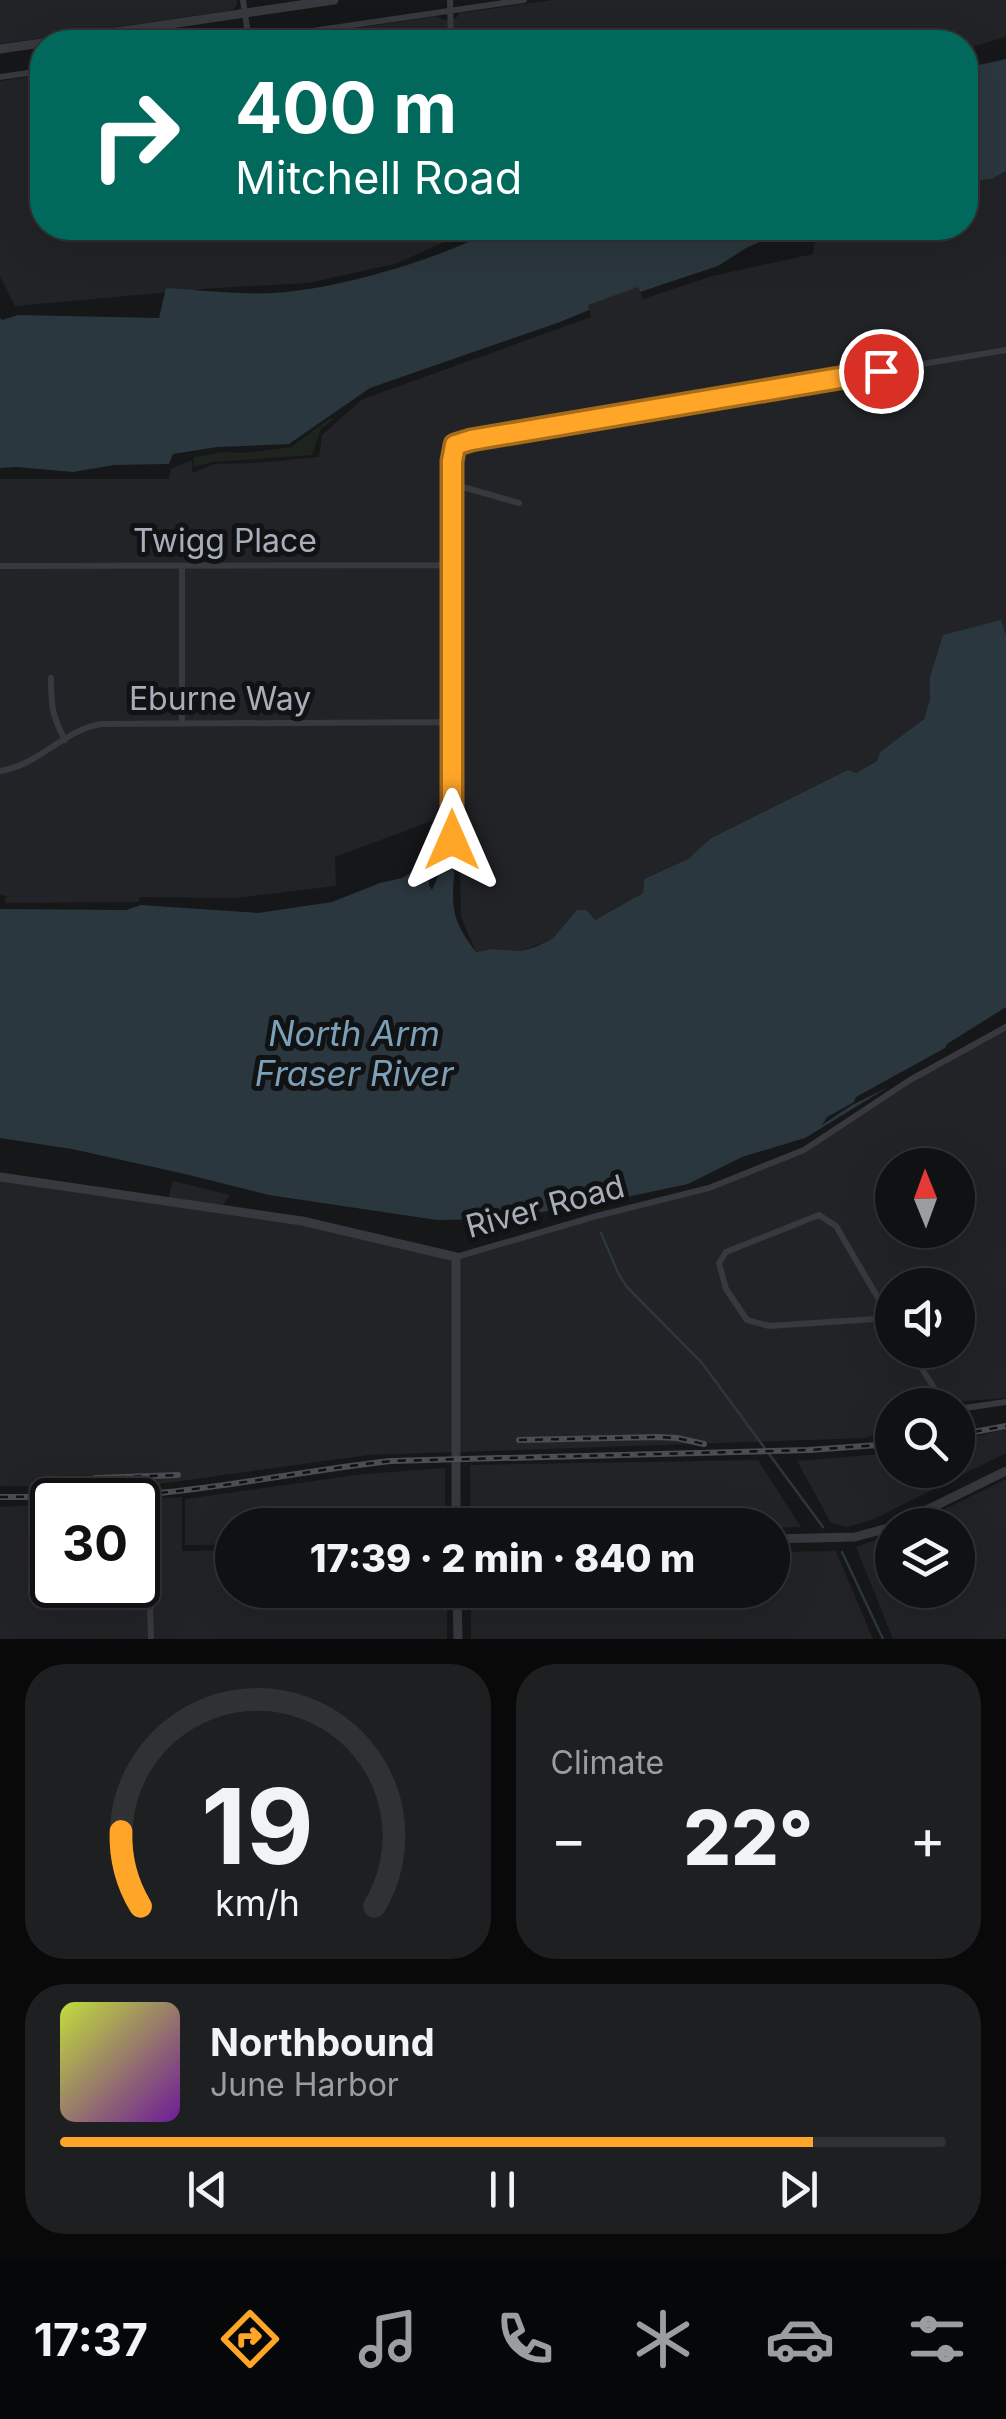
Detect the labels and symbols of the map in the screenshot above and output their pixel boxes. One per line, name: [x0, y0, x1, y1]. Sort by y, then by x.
pin: [839, 329, 924, 414]
street label: Twigg Place: [133, 521, 317, 560]
street label: Eburne Way: [129, 679, 311, 718]
position arrow: [400, 788, 504, 892]
water label: North Arm Fraser River: [255, 1012, 454, 1094]
north arrow: [875, 1148, 975, 1248]
street label: River Road: [461, 1166, 629, 1246]
speed limit sign: 30: [30, 1478, 160, 1608]

